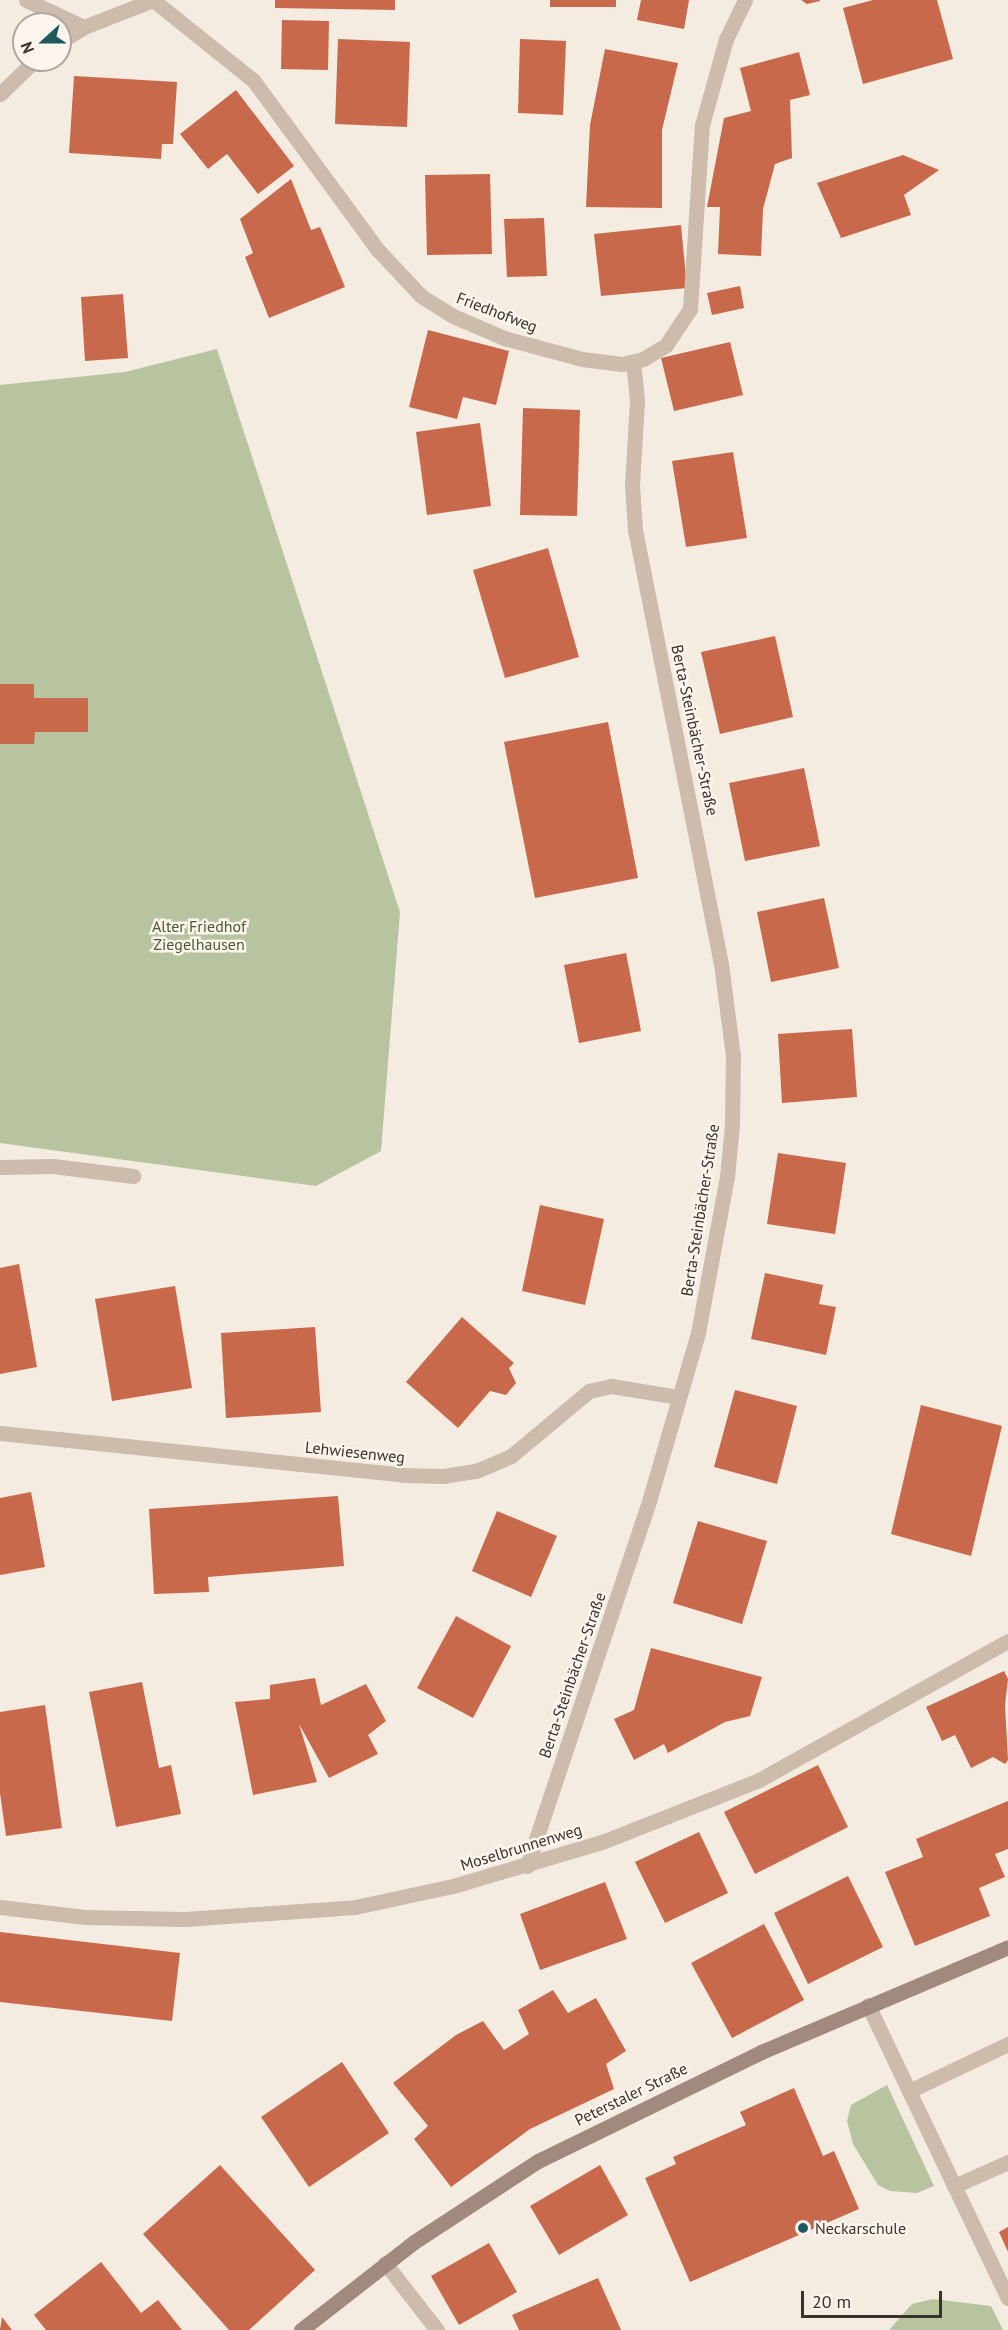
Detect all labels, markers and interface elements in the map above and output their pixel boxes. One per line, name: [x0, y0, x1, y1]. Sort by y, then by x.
north arrow: [12, 12, 72, 72]
text: N: [16, 39, 38, 56]
street label: Friedhofweg: [454, 288, 540, 336]
street label: Berta-Steinbächer-Straße: [668, 643, 722, 817]
park label: Alter Friedhof Ziegelhausen: [152, 916, 246, 954]
street label: Berta-Steinbächer-Straße: [677, 1122, 723, 1298]
street label: Lehwiesenweg: [304, 1437, 406, 1467]
street label: Berta-Steinbächer-Straße: [535, 1590, 609, 1760]
street label: Moselbrunnenweg: [458, 1819, 584, 1875]
street label: Peterstaler Straße: [572, 2058, 690, 2130]
place label: Neckarschule: [815, 2218, 906, 2238]
marker: Neckarschule: [796, 2221, 810, 2235]
scale bar: [804, 2279, 945, 2317]
text: 20 m: [812, 2290, 851, 2313]

